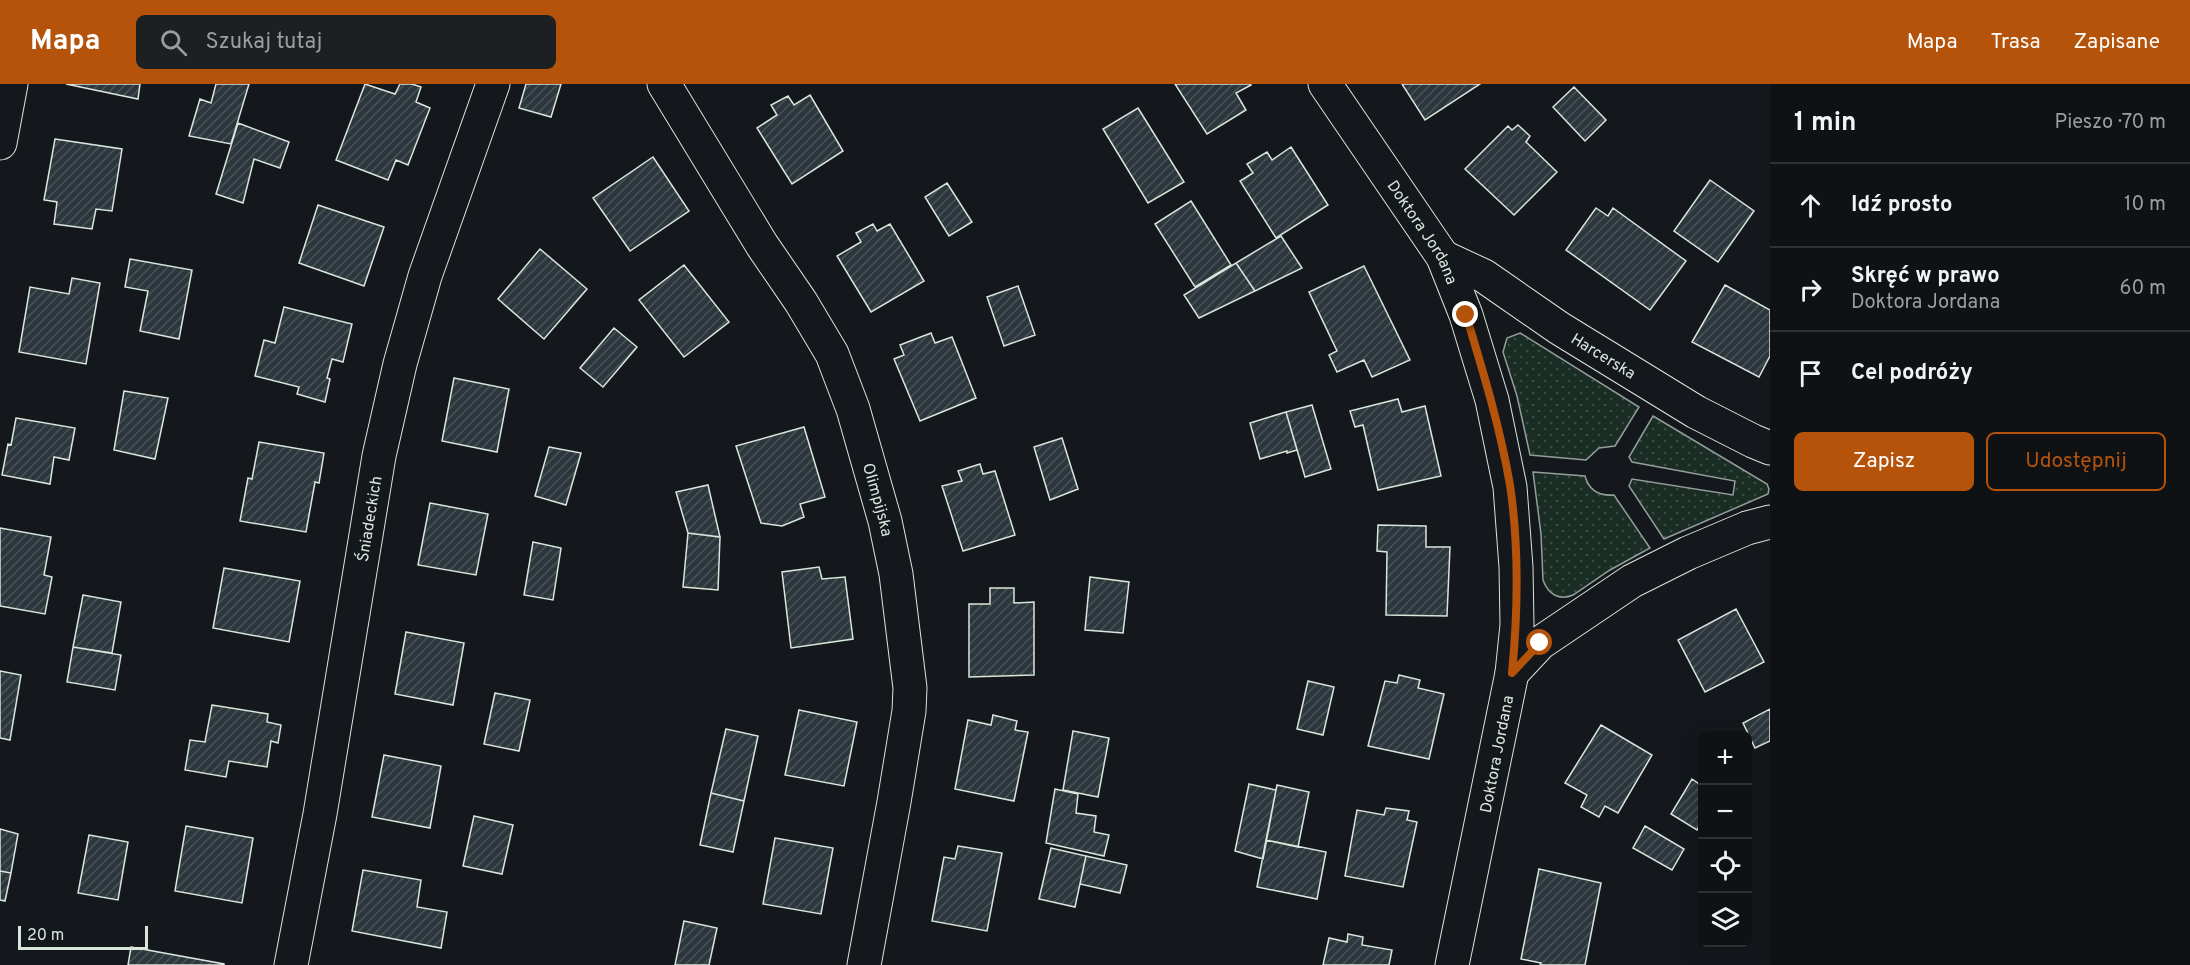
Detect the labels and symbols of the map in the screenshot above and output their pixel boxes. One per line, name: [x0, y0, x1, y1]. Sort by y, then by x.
street label: Doktora Jordana: [1382, 177, 1461, 288]
route end: [1452, 301, 1478, 327]
street label: Harcerska: [1567, 330, 1639, 385]
street label: Olimpijska: [857, 461, 896, 538]
street label: Śniadeckich: [352, 475, 388, 564]
route start: [1526, 629, 1552, 655]
street label: Doktora Jordana: [1477, 694, 1519, 815]
scale bar: [18, 923, 148, 950]

